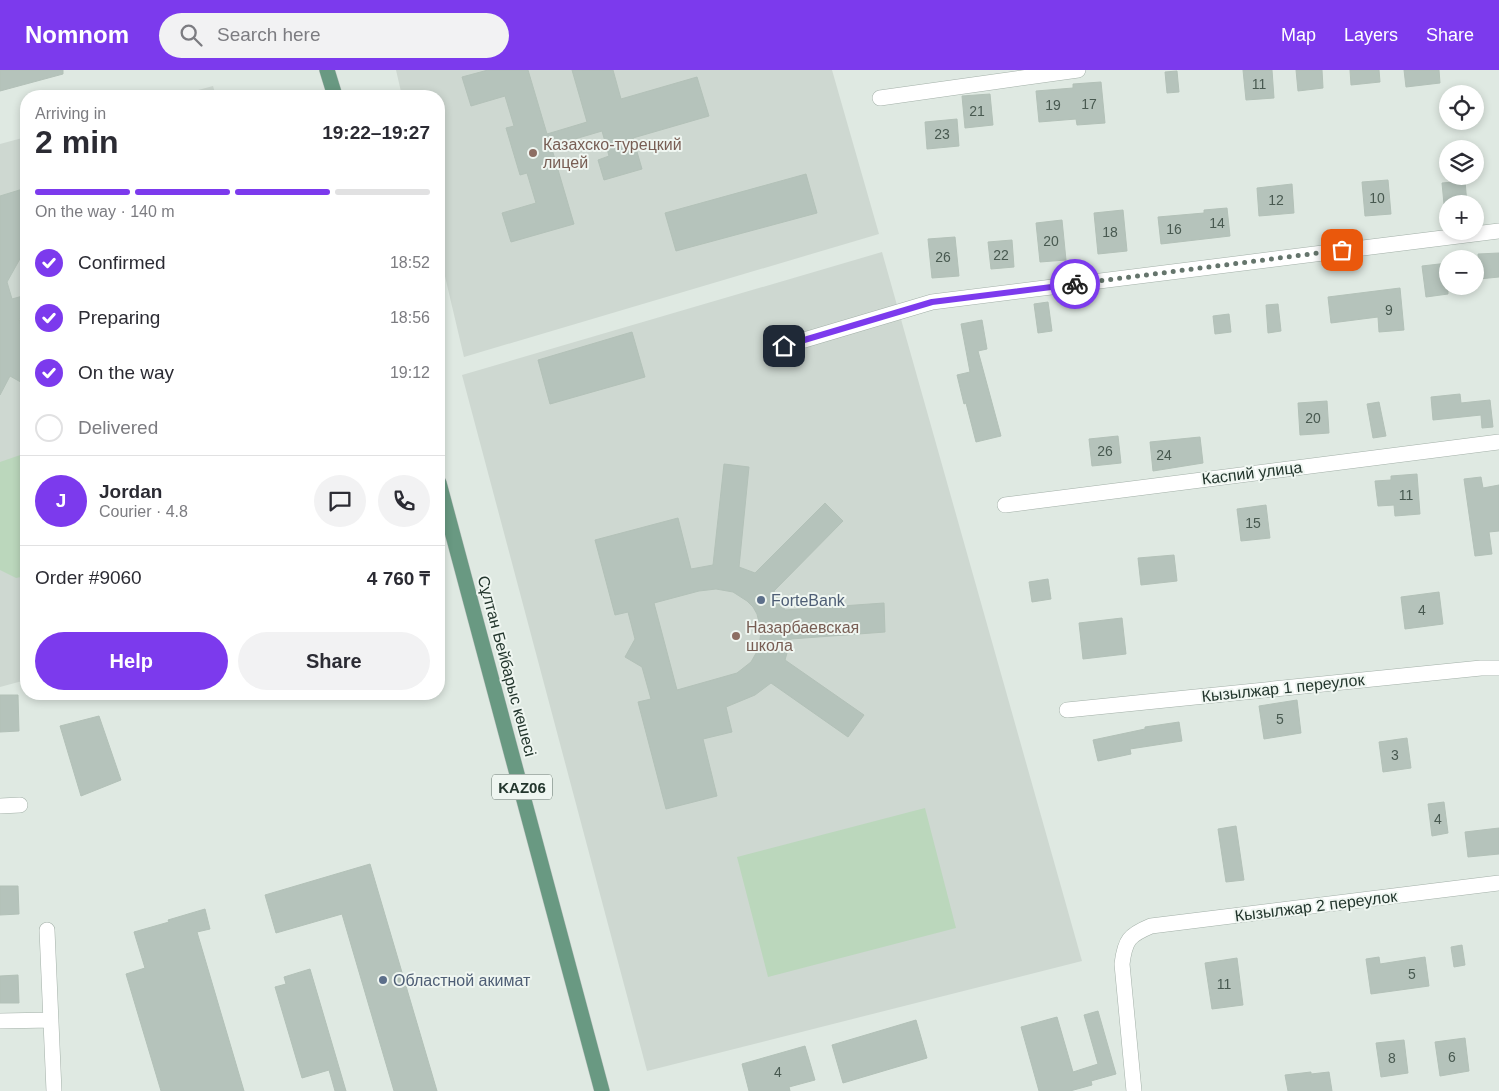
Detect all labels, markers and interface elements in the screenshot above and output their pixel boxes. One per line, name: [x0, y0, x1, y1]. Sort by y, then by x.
search box: [159, 13, 509, 58]
text: Nomnom: [25, 21, 129, 48]
icon: search: [177, 21, 205, 49]
text: Search here: [217, 24, 321, 45]
text: Map: [1281, 25, 1316, 45]
text: Layers: [1344, 25, 1398, 45]
text: Share: [1426, 25, 1474, 45]
house number: 11: [1252, 76, 1266, 92]
map controls: [1439, 85, 1484, 295]
button: locate: [1439, 85, 1484, 130]
house number: 17: [1081, 96, 1097, 112]
house number: 19: [1045, 97, 1061, 113]
house number: 21: [969, 103, 985, 119]
text: Arriving in: [35, 105, 106, 122]
text: 19:22–19:27: [322, 122, 430, 143]
text: 2 min: [35, 124, 119, 160]
house number: 23: [934, 126, 950, 142]
place label: Казахско-турецкий лицей: [543, 136, 682, 171]
button: layers: [1439, 140, 1484, 185]
marker: Казахско-турецкий лицей: [527, 147, 539, 159]
house number: 10: [1369, 190, 1385, 206]
house number: 12: [1268, 192, 1284, 208]
button: +: [1439, 195, 1484, 240]
text: On the way · 140 m: [35, 203, 175, 220]
house number: 14: [1209, 215, 1225, 231]
house number: 16: [1166, 221, 1182, 237]
house number: 18: [1102, 224, 1118, 240]
pin: [1321, 229, 1363, 271]
house number: 20: [1043, 233, 1059, 249]
icon: bag: [1328, 236, 1356, 264]
house number: 22: [993, 247, 1009, 263]
icon: check: [35, 249, 63, 277]
house number: 26: [935, 249, 951, 265]
button: −: [1439, 250, 1484, 295]
text: Confirmed: [78, 252, 166, 273]
text: 18:52: [390, 254, 430, 271]
courier: [1050, 259, 1100, 309]
icon: bike: [1061, 270, 1089, 298]
house number: 9: [1385, 302, 1393, 318]
icon: check: [35, 304, 63, 332]
text: Preparing: [78, 307, 160, 328]
text: 18:56: [390, 309, 430, 326]
pin: [763, 325, 805, 367]
icon: home: [770, 332, 798, 360]
icon: check: [35, 359, 63, 387]
text: On the way: [78, 362, 174, 383]
text: 19:12: [390, 364, 430, 381]
house number: 20: [1305, 410, 1321, 426]
text: Delivered: [78, 417, 158, 438]
house number: 26: [1097, 443, 1113, 459]
house number: 24: [1156, 447, 1172, 463]
street label: Каспий улица: [1201, 458, 1303, 488]
button: chat: [314, 475, 366, 527]
button: phone: [378, 475, 430, 527]
text: Jordan: [99, 481, 162, 502]
house number: 11: [1399, 487, 1413, 503]
text: J: [56, 490, 66, 511]
text: Courier · 4.8: [99, 503, 188, 520]
house number: 15: [1245, 515, 1261, 531]
text: Order #9060: [35, 567, 142, 588]
text: 4 760 ₸: [367, 568, 430, 589]
street label: Сұлтан Бейбарыс көшесі: [475, 574, 539, 758]
place label: ForteBank: [771, 592, 846, 609]
marker: ForteBank: [755, 594, 767, 606]
house number: 4: [1418, 602, 1426, 618]
place label: Назарбаевская школа: [746, 619, 859, 654]
marker: Назарбаевская школа: [730, 630, 742, 642]
button: Help: [35, 632, 228, 690]
button: Share: [238, 632, 430, 690]
street label: Кызылжар 1 переулок: [1201, 671, 1366, 705]
house number: 5: [1276, 711, 1284, 727]
house number: 3: [1391, 747, 1399, 763]
road number: KAZ06: [492, 774, 552, 800]
house number: 4: [1434, 811, 1442, 827]
street label: Кызылжар 2 переулок: [1234, 887, 1399, 924]
house number: 5: [1408, 966, 1416, 982]
place label: Областной акимат: [393, 972, 531, 989]
marker: Областной акимат: [377, 974, 389, 986]
house number: 11: [1217, 976, 1231, 992]
house number: 6: [1448, 1049, 1456, 1065]
house number: 8: [1388, 1050, 1396, 1066]
house number: 4: [774, 1064, 782, 1080]

